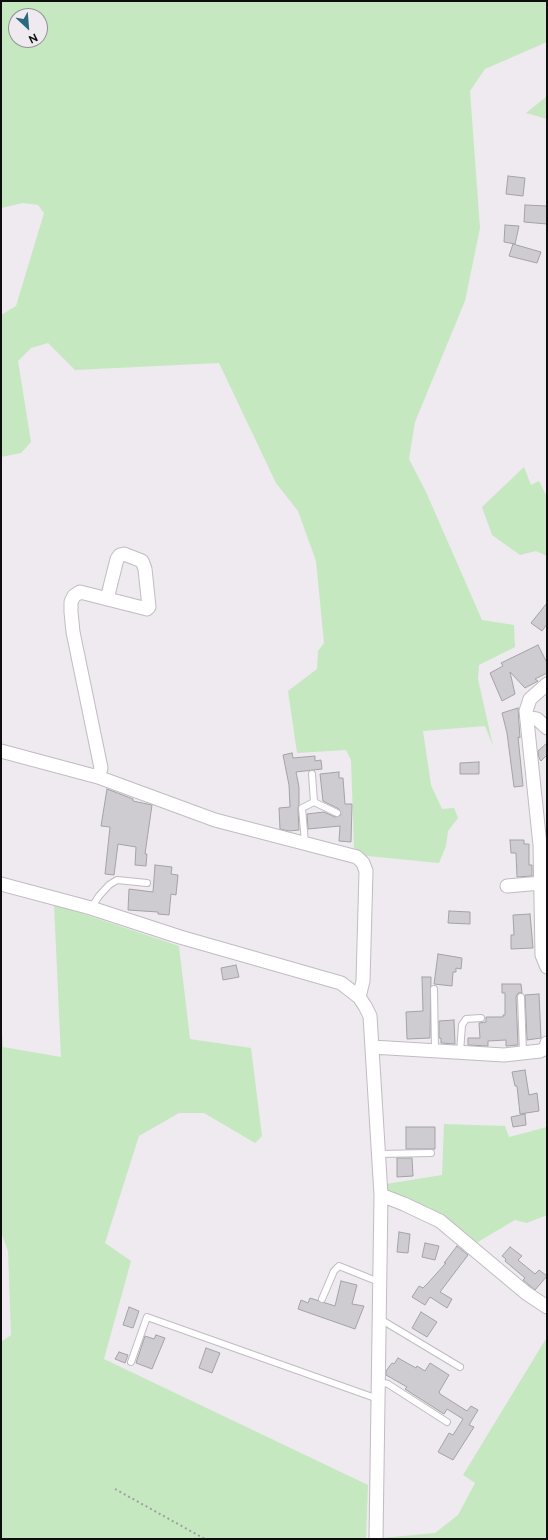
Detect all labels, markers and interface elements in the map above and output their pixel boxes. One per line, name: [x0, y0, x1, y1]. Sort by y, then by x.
north arrow: [8, 8, 48, 48]
text: N: [26, 31, 40, 46]

